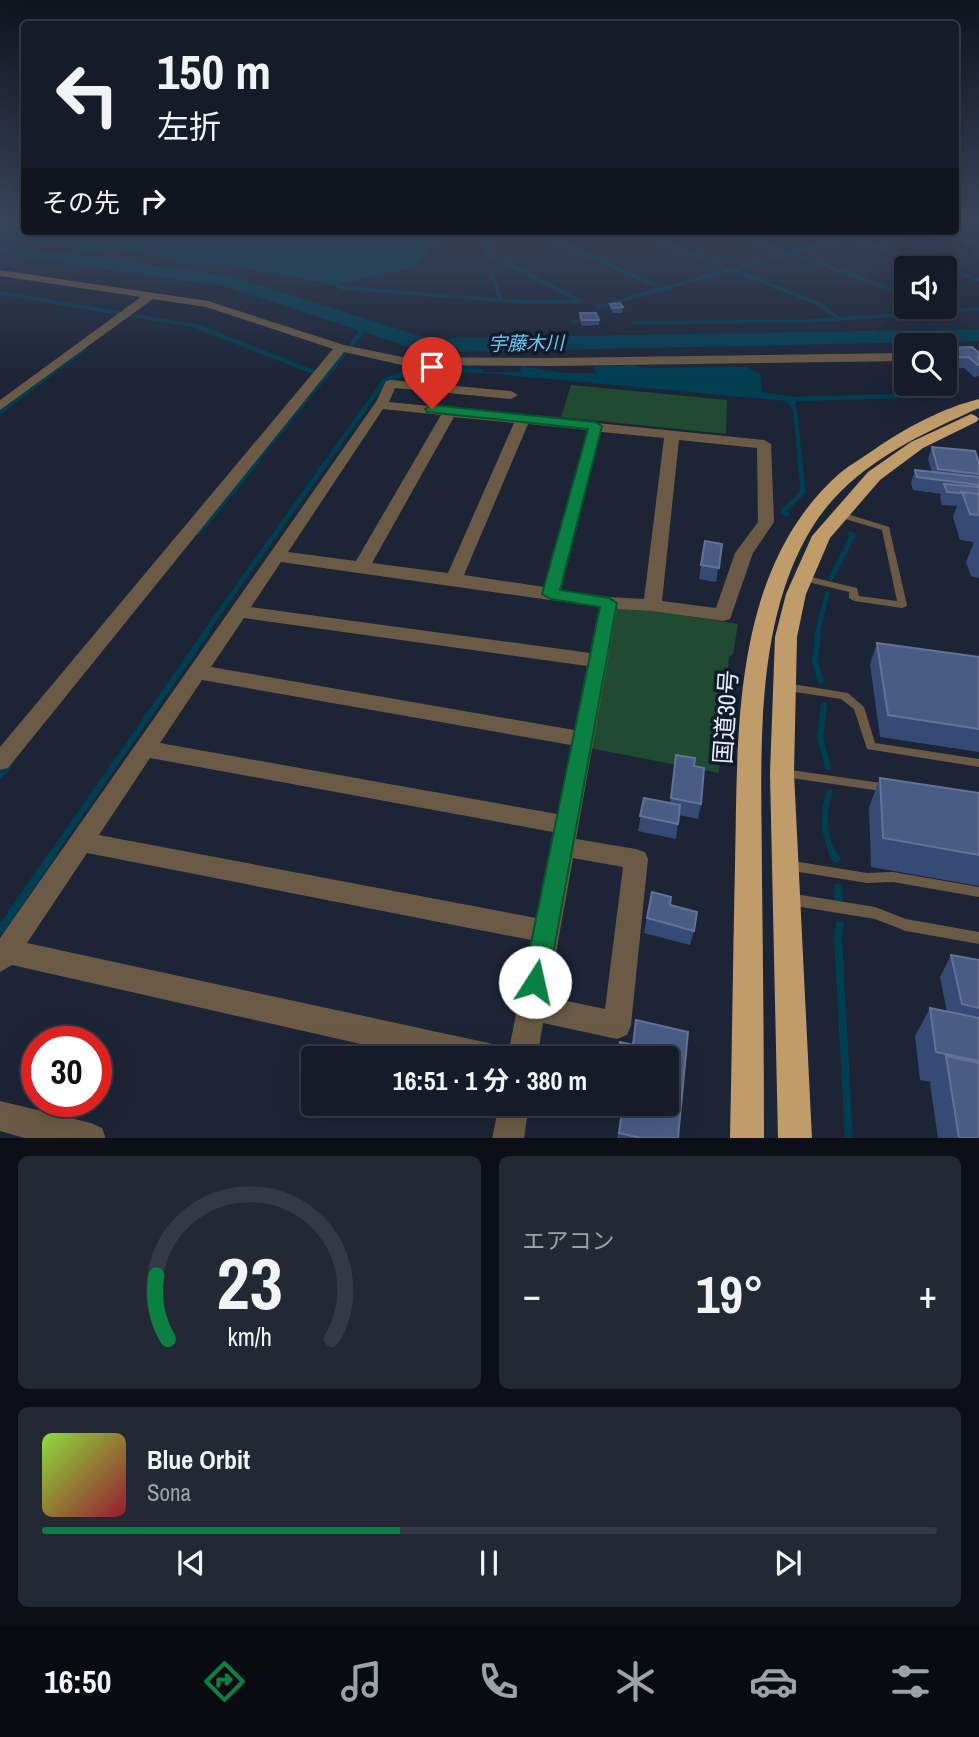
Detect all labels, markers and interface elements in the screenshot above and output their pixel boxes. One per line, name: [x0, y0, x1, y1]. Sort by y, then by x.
text: 150 m: [157, 38, 271, 104]
icon: left: [42, 49, 133, 140]
text: 左折: [157, 105, 221, 148]
icon: right: [134, 182, 172, 220]
text: その先: [42, 185, 120, 220]
map controls: [894, 256, 957, 396]
button: sound: [894, 256, 957, 319]
water label: 宇藤木川: [488, 329, 566, 357]
button: search: [894, 333, 957, 396]
pin: [402, 337, 462, 409]
icon: arrive: [413, 348, 451, 386]
street label: 国道30号: [706, 669, 744, 765]
position arrow: [498, 945, 572, 1019]
speed limit sign: 30: [21, 1026, 112, 1117]
text: 16:51 · 1 分 · 380 m: [393, 1063, 587, 1098]
text: エアコン: [523, 1225, 615, 1256]
text: 23: [216, 1234, 282, 1332]
text: 19°: [696, 1259, 764, 1329]
text: −: [523, 1269, 541, 1320]
text: +: [919, 1269, 937, 1320]
text: km/h: [227, 1319, 271, 1353]
text: Blue Orbit: [147, 1442, 250, 1477]
text: Sona: [147, 1477, 191, 1508]
icon: previous: [172, 1544, 210, 1582]
icon: pause: [470, 1544, 508, 1582]
icon: next: [769, 1544, 807, 1582]
icon: directions: [200, 1657, 249, 1706]
icon: music: [337, 1657, 386, 1706]
icon: phone: [474, 1657, 523, 1706]
icon: climate: [611, 1657, 660, 1706]
icon: car: [749, 1657, 798, 1706]
icon: filters: [886, 1657, 935, 1706]
text: 16:50: [44, 1660, 111, 1703]

